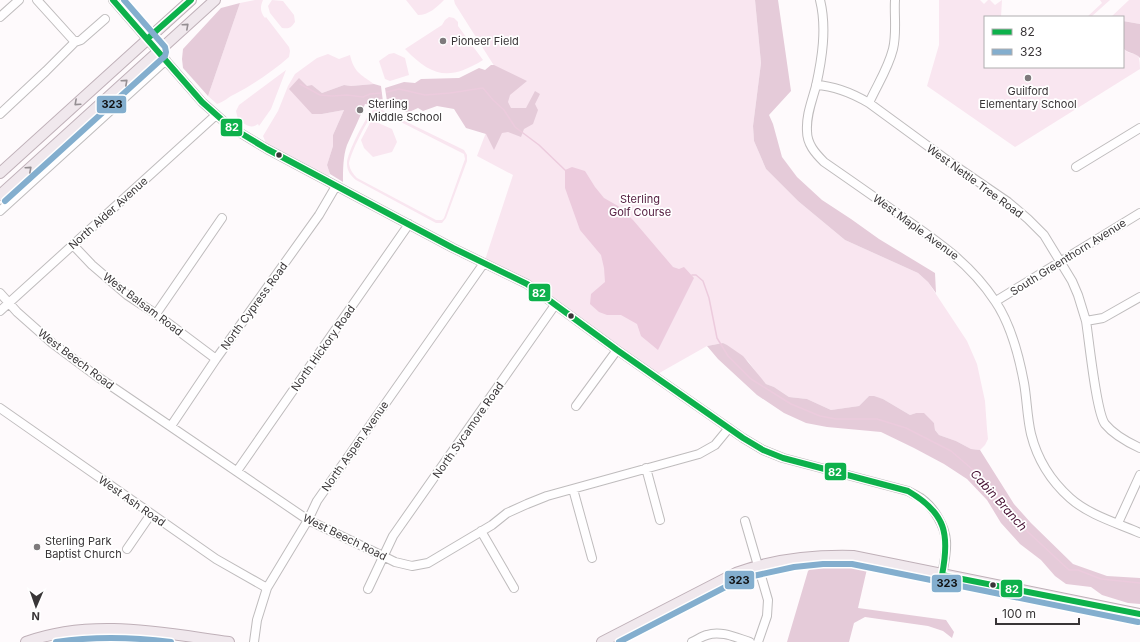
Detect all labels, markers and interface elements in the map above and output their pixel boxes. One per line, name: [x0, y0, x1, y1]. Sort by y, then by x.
legend: [984, 16, 1124, 68]
one-way arrow: [182, 24, 189, 31]
text: 82: [1020, 24, 1035, 39]
place label: Pioneer Field: [451, 34, 519, 48]
marker: Pioneer Field: [438, 36, 448, 46]
text: 323: [1020, 44, 1042, 59]
marker: Guilford Elementary School: [1023, 73, 1033, 83]
one-way arrow: [121, 79, 128, 86]
place label: Guilford Elementary School: [979, 84, 1077, 111]
line badge: 323: [96, 95, 127, 114]
text: 323: [101, 97, 123, 111]
place label: Sterling Middle School: [368, 97, 442, 124]
one-way arrow: [74, 99, 82, 106]
marker: Sterling Middle School: [355, 105, 365, 115]
line badge: 82: [220, 118, 243, 137]
text: 82: [225, 120, 239, 134]
street label: West Nettle Tree Road: [924, 141, 1026, 221]
unlabelled marker: [274, 150, 284, 160]
one-way arrow: [24, 166, 32, 173]
street label: North Alder Avenue: [66, 174, 150, 252]
street label: West Maple Avenue: [870, 191, 962, 263]
park label: Sterling Golf Course: [609, 192, 671, 219]
street label: South Greenthorn Avenue: [1007, 216, 1129, 298]
street label: North Cypress Road: [217, 259, 291, 353]
street label: West Balsam Road: [100, 269, 186, 339]
line badge: 82: [528, 283, 551, 302]
text: 82: [532, 286, 546, 300]
street label: North Hickory Road: [288, 302, 358, 394]
unlabelled marker: [566, 311, 576, 321]
street label: West Beech Road: [35, 326, 117, 392]
street label: North Sycamore Road: [430, 379, 506, 481]
street label: North Aspen Avenue: [319, 398, 391, 494]
line badge: 82: [824, 462, 847, 481]
text: 82: [828, 465, 842, 479]
water label: Cabin Branch: [968, 466, 1030, 534]
street label: West Ash Road: [96, 473, 168, 529]
street label: West Beech Road: [301, 511, 389, 563]
place label: Sterling Park Baptist Church: [45, 534, 122, 561]
marker: Sterling Park Baptist Church: [32, 542, 42, 552]
line badge: 323: [724, 570, 755, 590]
text: 323: [728, 573, 750, 587]
line badge: 323: [931, 574, 962, 593]
text: 323: [936, 576, 958, 590]
line badge: 82: [1000, 579, 1023, 598]
unlabelled marker: [988, 580, 998, 590]
text: 82: [1005, 582, 1019, 596]
north arrow: [16, 586, 56, 626]
scale bar: [996, 600, 1079, 626]
text: 100 m: [1002, 606, 1036, 621]
text: N: [31, 609, 40, 623]

